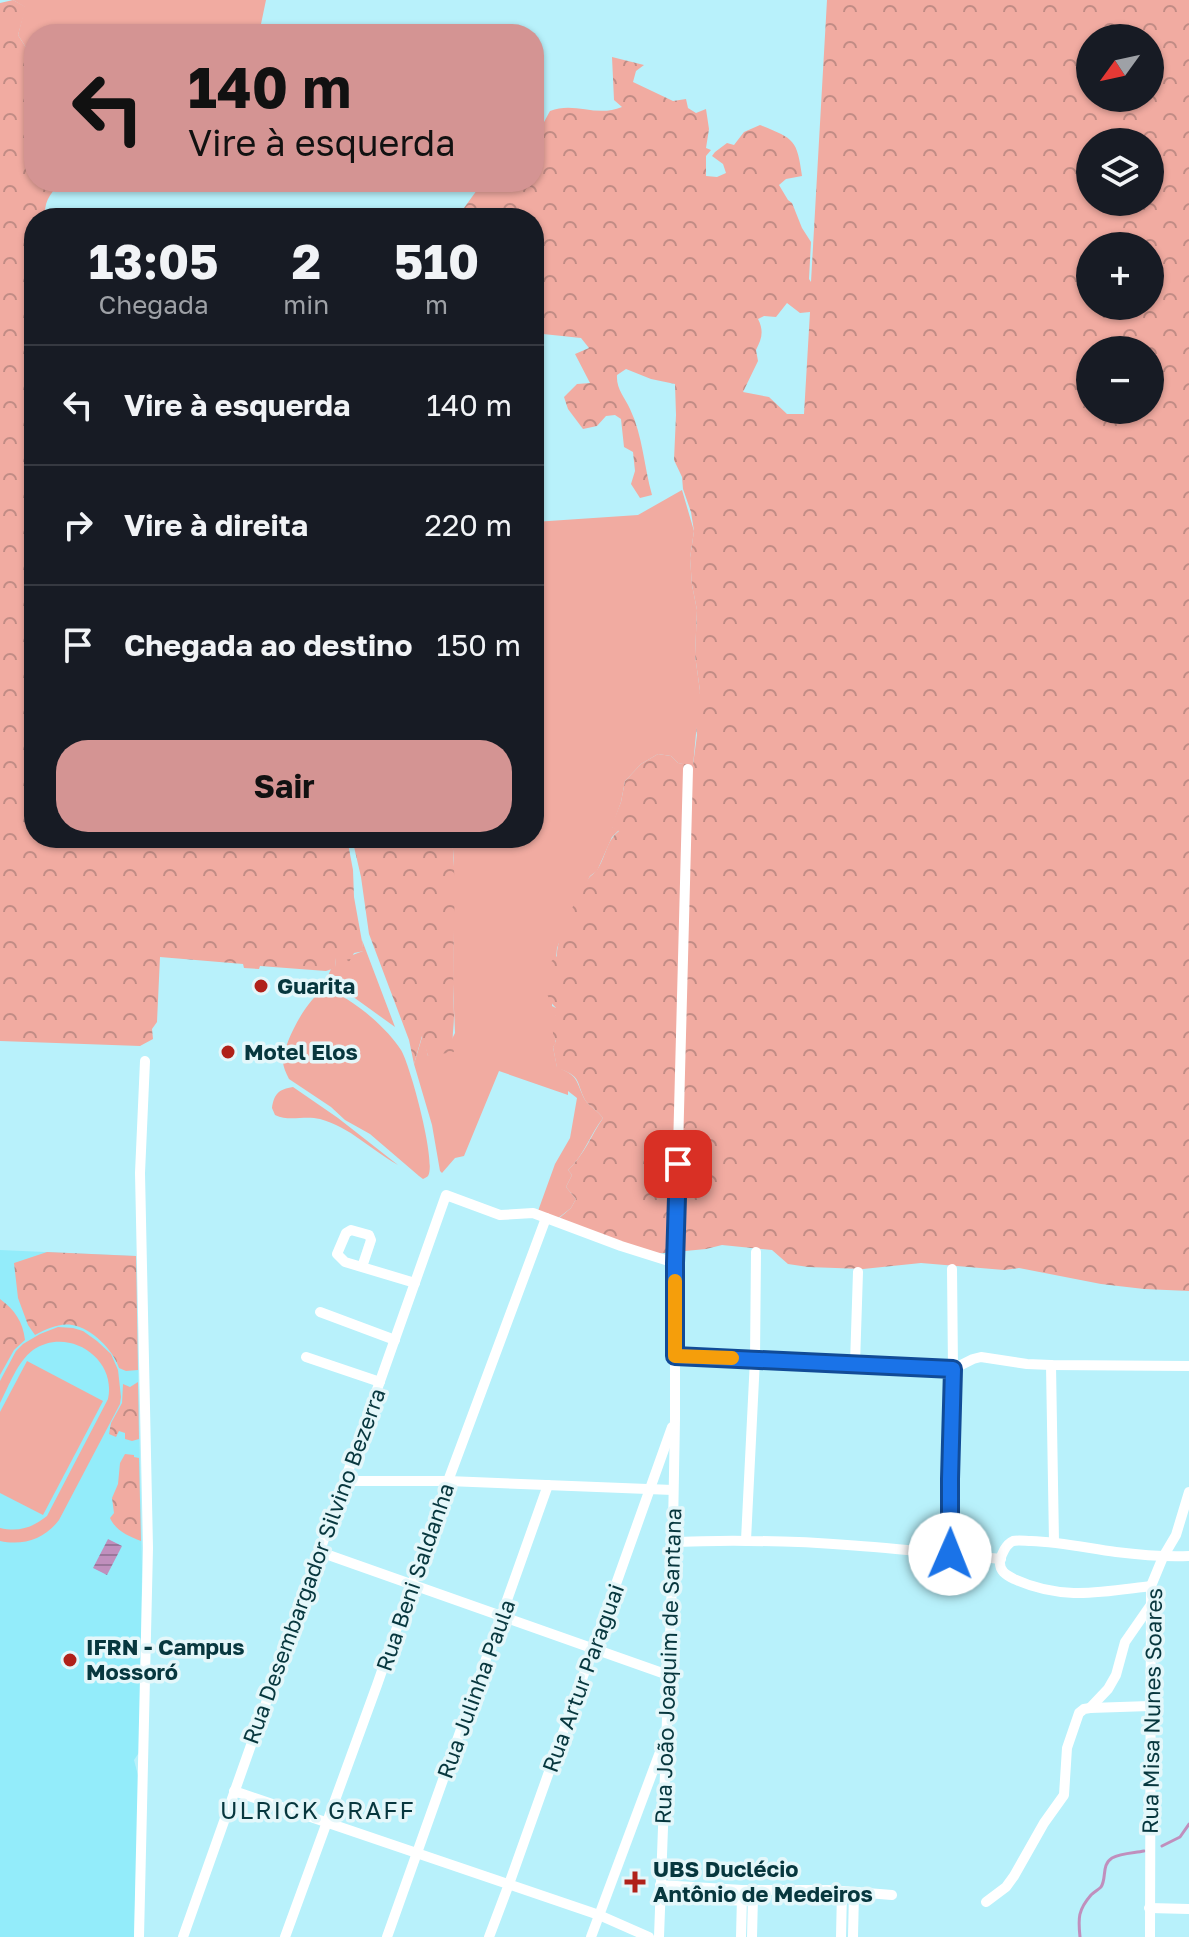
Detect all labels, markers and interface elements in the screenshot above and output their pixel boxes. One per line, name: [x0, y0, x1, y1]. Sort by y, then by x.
north arrow: [1076, 24, 1164, 112]
map controls: [1076, 24, 1164, 424]
text: 140 m: [188, 53, 351, 120]
icon: left: [56, 56, 160, 160]
text: Vire à esquerda: [188, 121, 456, 164]
button: layers: [1076, 128, 1164, 216]
text: 13:05: [89, 232, 219, 290]
text: 2: [292, 232, 321, 290]
text: 510: [394, 232, 479, 290]
button: +: [1076, 232, 1164, 320]
text: Chegada: [99, 289, 209, 320]
text: min: [283, 289, 329, 320]
text: m: [425, 289, 448, 320]
button: −: [1076, 336, 1164, 424]
icon: left: [56, 383, 100, 427]
text: Vire à esquerda: [124, 387, 350, 423]
text: 140 m: [427, 387, 512, 423]
icon: right: [56, 503, 100, 547]
text: Vire à direita: [124, 507, 308, 543]
text: 220 m: [425, 507, 512, 543]
icon: arrive: [56, 623, 100, 667]
text: Chegada ao destino: [124, 627, 412, 663]
text: 150 m: [436, 627, 521, 663]
button: Sair: [56, 740, 512, 832]
place label: Guarita: [277, 972, 355, 999]
marker: Guarita: [252, 977, 270, 995]
place label: Motel Elos: [244, 1038, 358, 1065]
marker: Motel Elos: [219, 1043, 237, 1061]
pin: [644, 1130, 712, 1198]
icon: arrive: [656, 1142, 700, 1186]
street label: Rua Desembargador Silvino Bezerra: [236, 1384, 391, 1747]
street label: Rua Beni Saldanha: [370, 1479, 459, 1674]
street label: Rua João Joaquim de Santana: [648, 1507, 687, 1825]
position arrow: [908, 1512, 992, 1596]
street label: Rua Artur Paraguai: [536, 1580, 629, 1776]
street label: Rua Misa Nunes Soares: [1136, 1588, 1167, 1834]
street label: Rua Julinha Paula: [431, 1596, 520, 1782]
place label: IFRN - Campus Mossoró: [86, 1633, 245, 1685]
marker: IFRN - Campus Mossoró: [61, 1651, 79, 1669]
district label: ULRICK GRAFF: [220, 1795, 416, 1824]
place label: UBS Duclécio Antônio de Medeiros: [653, 1855, 873, 1907]
marker: UBS Duclécio Antônio de Medeiros: [624, 1871, 646, 1893]

